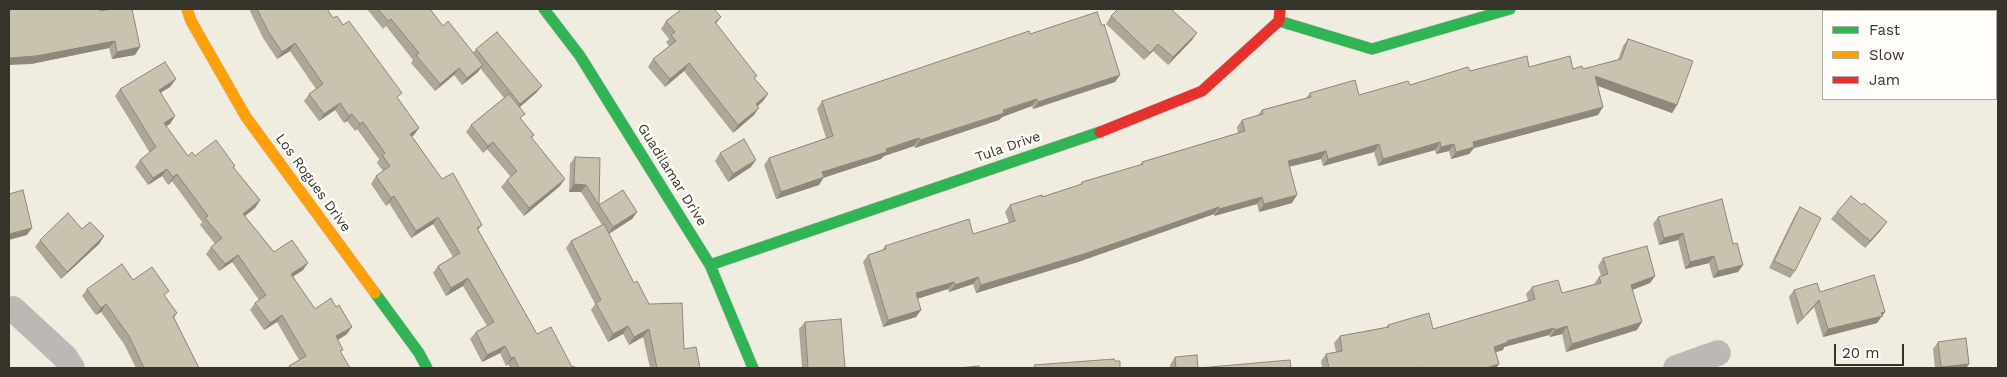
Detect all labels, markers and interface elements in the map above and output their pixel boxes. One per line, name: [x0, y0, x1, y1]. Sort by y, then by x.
legend: [1822, 10, 1997, 100]
text: Fast: [1869, 21, 1900, 39]
text: Slow: [1869, 46, 1905, 64]
text: Jam: [1869, 71, 1900, 89]
street label: Guadilamar Drive: [634, 121, 710, 229]
street label: Tula Drive: [973, 128, 1043, 166]
street label: Los Rogues Drive: [272, 131, 354, 235]
scale bar: [1837, 334, 1907, 366]
text: 20 m: [1842, 344, 1880, 362]

